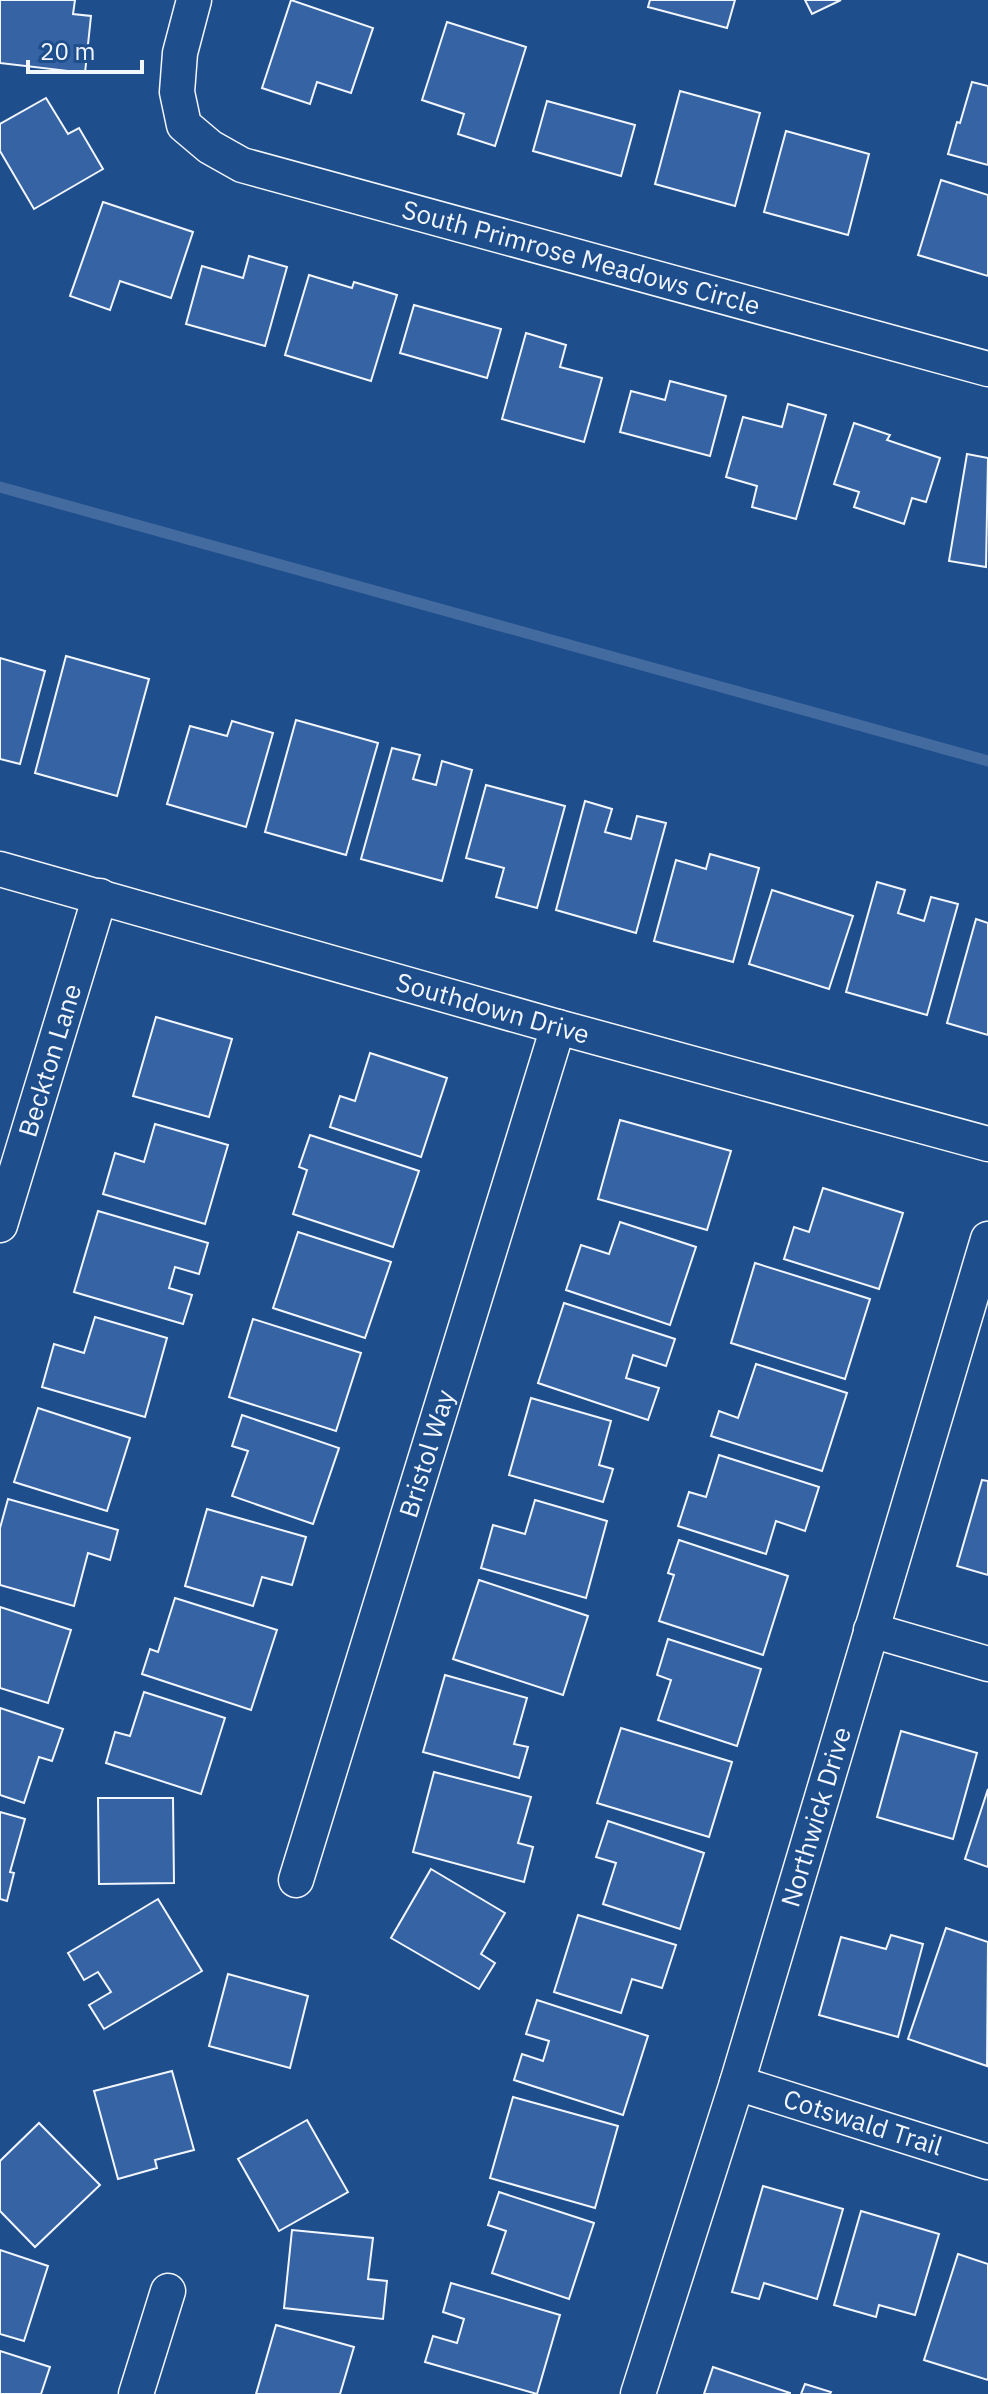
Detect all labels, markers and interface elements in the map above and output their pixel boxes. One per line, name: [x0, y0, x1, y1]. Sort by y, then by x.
scale bar: [28, 24, 142, 74]
text: 20 m: [40, 35, 95, 67]
street label: South Primrose Meadows Circle: [398, 192, 764, 322]
street label: Southdown Drive: [392, 964, 593, 1051]
street label: Beckton Lane: [10, 979, 88, 1141]
street label: Bristol Way: [390, 1385, 462, 1521]
street label: Northwick Drive: [772, 1723, 858, 1911]
street label: Cotswald Trail: [779, 2081, 947, 2163]

